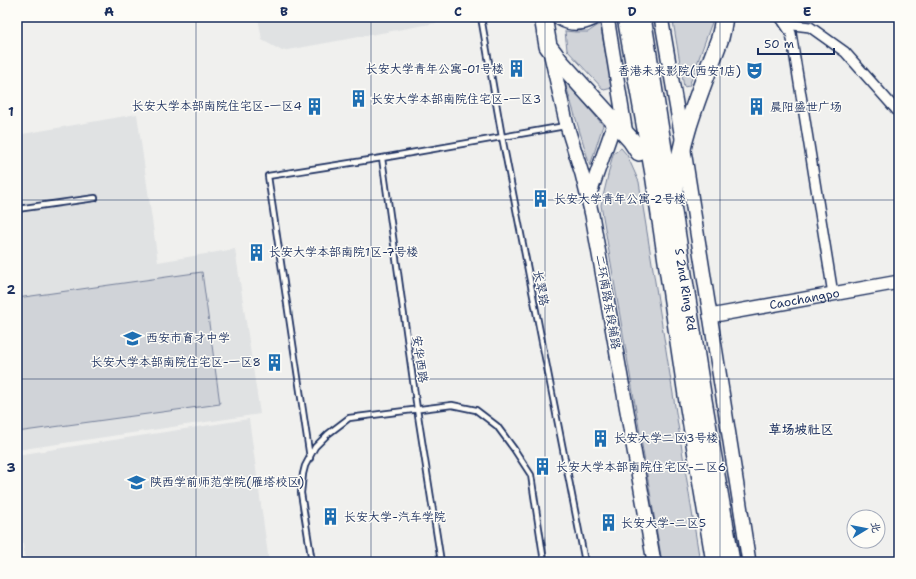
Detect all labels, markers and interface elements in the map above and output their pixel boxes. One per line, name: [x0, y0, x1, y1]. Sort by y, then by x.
text: A: [104, 3, 114, 20]
text: B: [280, 3, 288, 20]
text: C: [454, 3, 462, 20]
text: D: [627, 3, 637, 20]
text: E: [803, 3, 812, 20]
scale bar: [758, 30, 834, 56]
text: 50 m: [764, 36, 794, 52]
building icon: 长安大学青年公寓-01号楼: [507, 59, 527, 79]
place label: 长安大学青年公寓-01号楼: [366, 61, 504, 77]
theatre icon: 香港未来影院(西安1店): [744, 61, 764, 81]
place label: 香港未来影院(西安1店): [618, 63, 741, 79]
building icon: 长安大学本部南院住宅区-一区3: [348, 89, 368, 109]
place label: 长安大学本部南院住宅区-一区3: [371, 91, 541, 107]
building icon: 长安大学本部南院住宅区-一区4: [305, 96, 325, 116]
building icon: 晨阳盛世广场: [747, 97, 767, 117]
place label: 长安大学本部南院住宅区-一区4: [132, 98, 302, 114]
place label: 晨阳盛世广场: [770, 99, 842, 115]
text: 1: [8, 103, 14, 120]
building icon: 长安大学青年公寓-2号楼: [531, 189, 551, 209]
place label: 长安大学青年公寓-2号楼: [554, 191, 686, 207]
building icon: 长安大学本部南院1区-7号楼: [246, 242, 266, 262]
place label: 长安大学本部南院1区-7号楼: [269, 244, 419, 260]
street label: S 2nd Ring Rd: [671, 247, 700, 332]
street label: 二环南路东段辅路: [592, 253, 624, 351]
street label: 长翠路: [530, 269, 552, 307]
text: 2: [6, 281, 16, 298]
street label: Caochangpo: [768, 285, 841, 313]
school or university icon: 西安市育才中学: [123, 328, 143, 348]
place label: 西安市育才中学: [146, 330, 230, 346]
street label: 安华西路: [409, 334, 431, 384]
building icon: 长安大学本部南院住宅区-一区8: [264, 352, 284, 372]
place label: 长安大学本部南院住宅区-一区8: [91, 354, 261, 370]
district label: 草场坡社区: [768, 421, 834, 438]
building icon: 长安大学二区3号楼: [591, 428, 611, 448]
place label: 长安大学二区3号楼: [614, 430, 718, 446]
building icon: 长安大学本部南院住宅区-二区6: [533, 457, 553, 477]
text: 3: [6, 459, 16, 476]
place label: 长安大学本部南院住宅区-二区6: [556, 459, 726, 475]
school or university icon: 陕西学前师范学院(雁塔校区): [127, 472, 147, 492]
place label: 陕西学前师范学院(雁塔校区): [150, 474, 304, 490]
building icon: 长安大学-汽车学院: [321, 507, 341, 527]
place label: 长安大学-汽车学院: [344, 509, 446, 525]
north arrow: [846, 509, 886, 549]
building icon: 长安大学-二区5: [598, 513, 618, 533]
place label: 长安大学-二区5: [621, 515, 706, 531]
text: 北: [867, 521, 884, 534]

